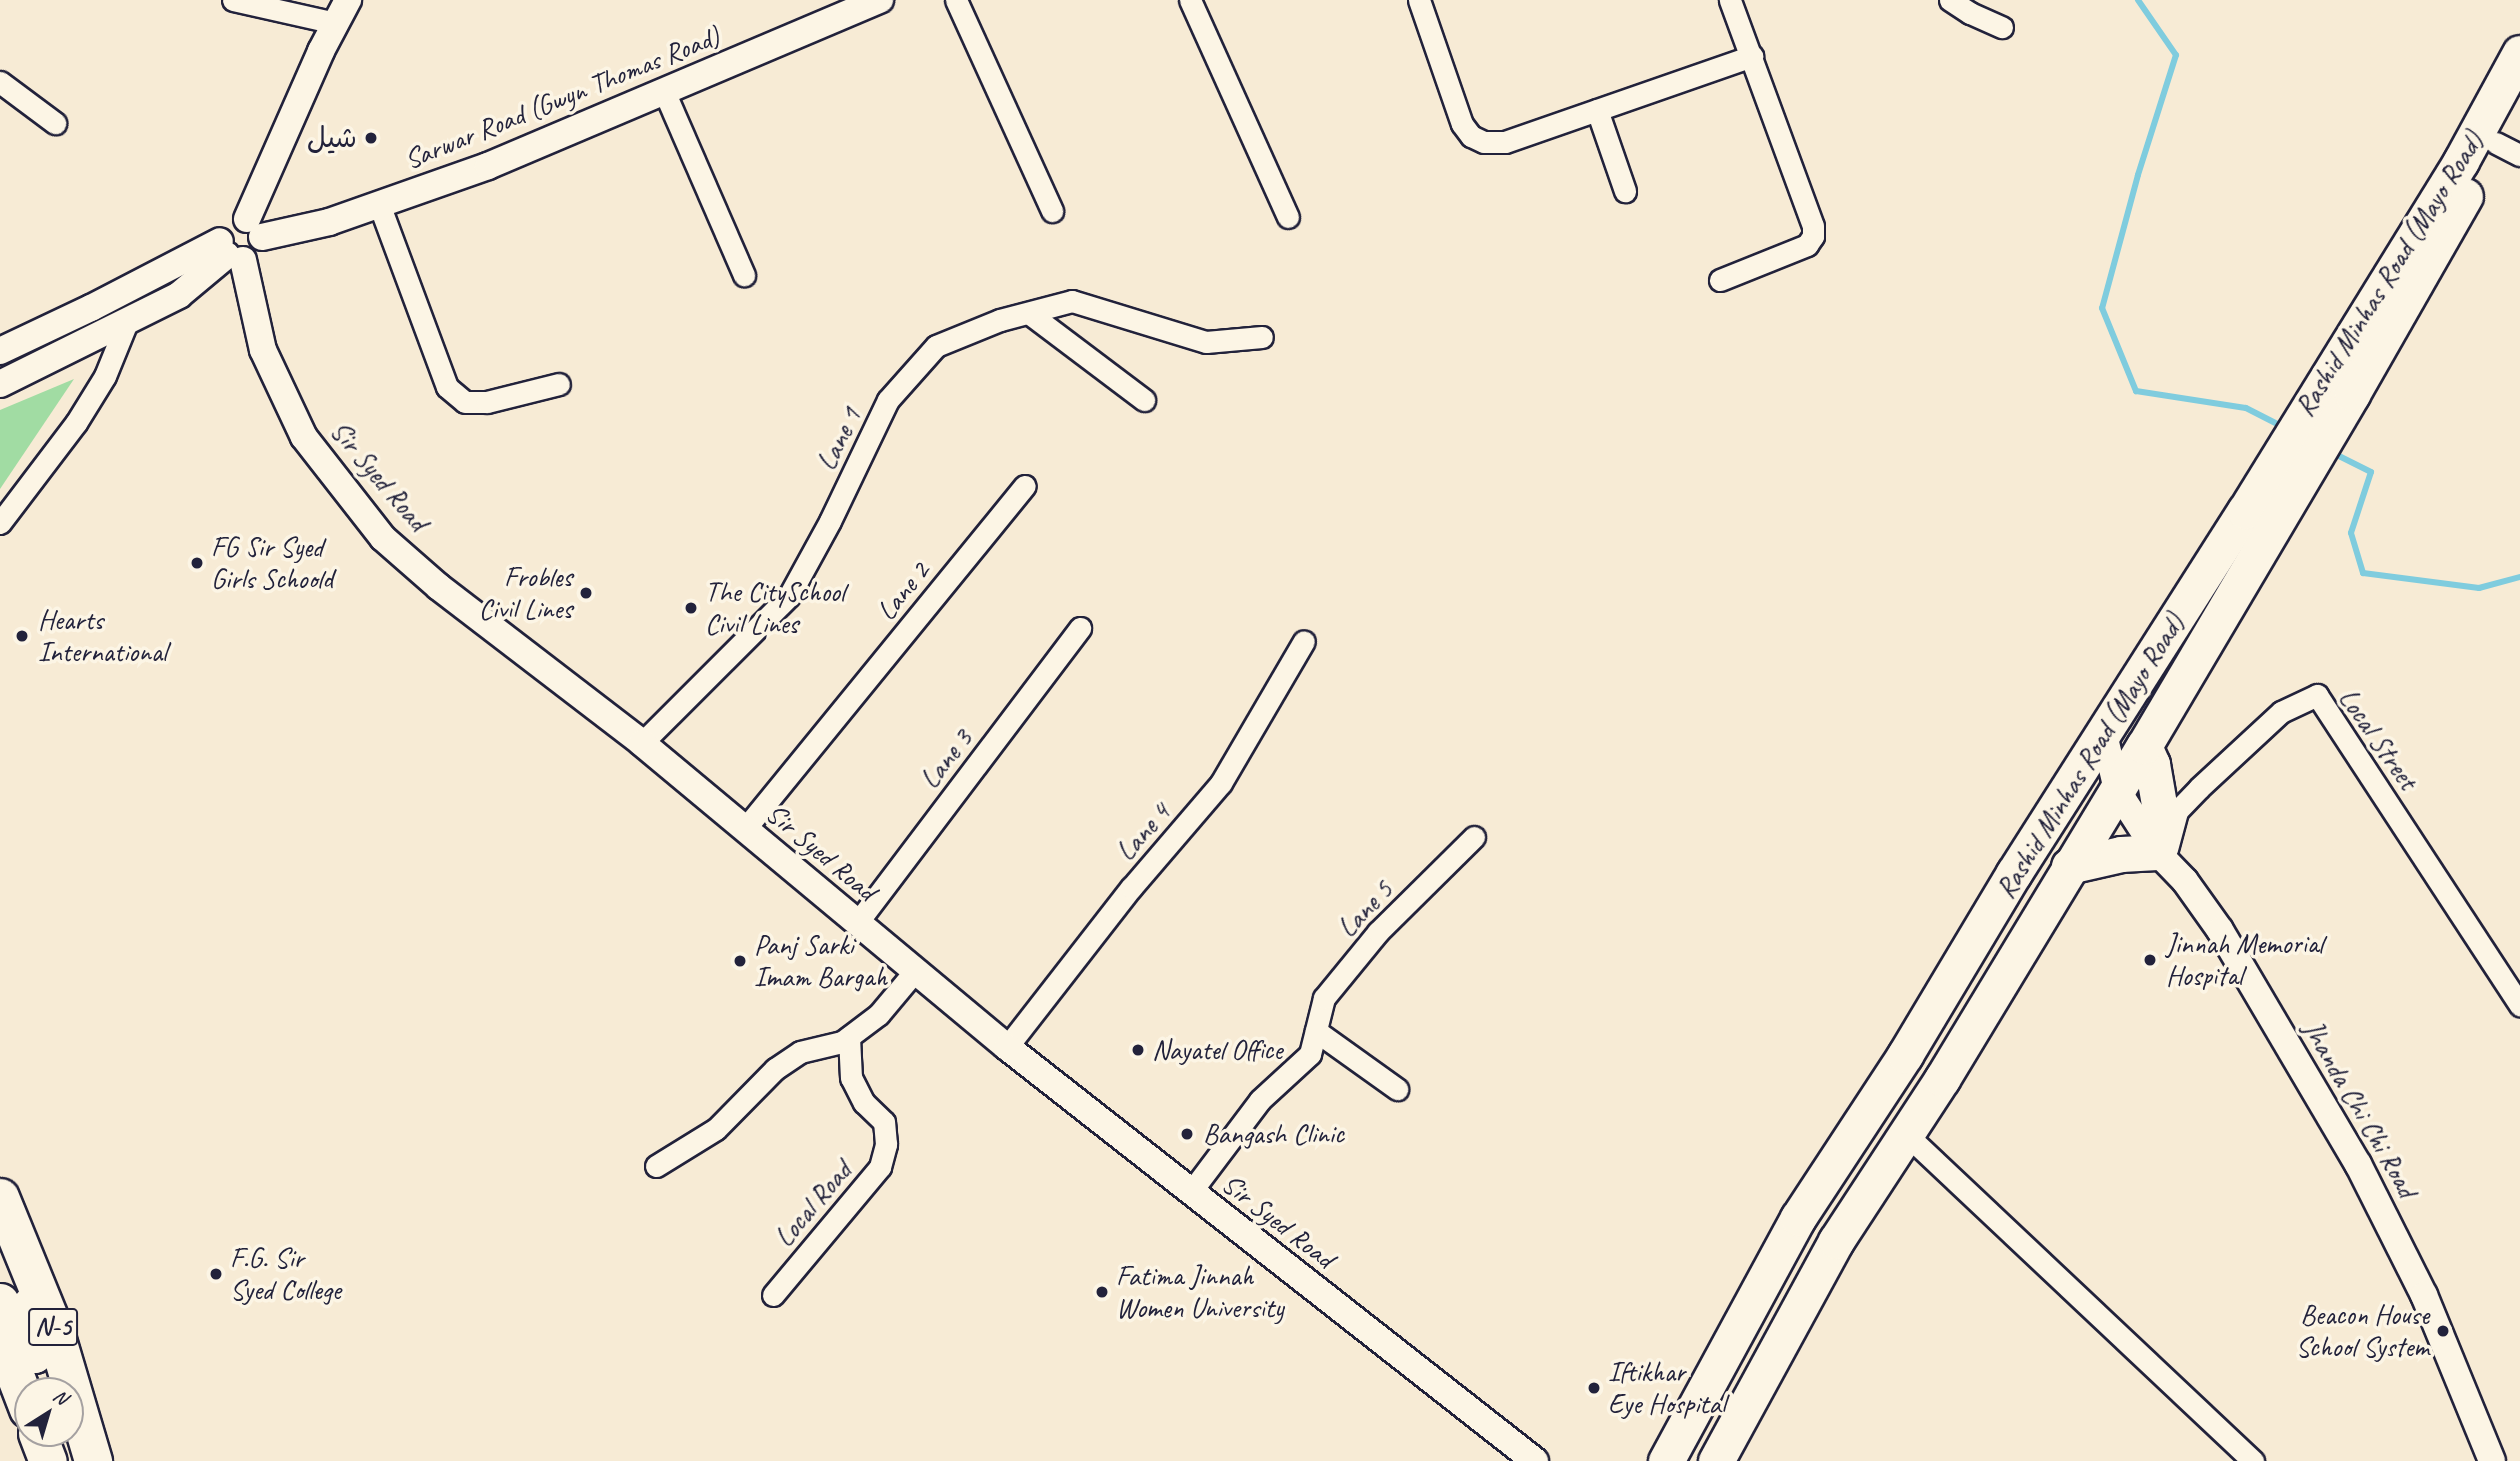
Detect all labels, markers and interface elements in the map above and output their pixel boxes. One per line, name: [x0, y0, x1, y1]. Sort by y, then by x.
street label: Sarwar Road (Gwyn Thomas Road): [400, 20, 724, 176]
place label: شیل: [307, 121, 357, 155]
street label: Rashid Minhas Road (Mayo Road): [2288, 126, 2490, 422]
marker: شیل: [363, 130, 379, 146]
street label: Lane 1: [810, 402, 868, 476]
street label: Sir Syed Road: [323, 414, 435, 538]
place label: FG Sir Syed Girls Schoold: [211, 530, 332, 596]
marker: FG Sir Syed Girls Schoold: [189, 555, 205, 571]
street label: Lane 2: [869, 555, 937, 627]
place label: Frobles Civil Lines: [479, 560, 572, 626]
place label: The CitySchool Civil Lines: [705, 575, 846, 641]
marker: Frobles Civil Lines: [578, 585, 594, 601]
marker: The CitySchool Civil Lines: [683, 600, 699, 616]
place label: Hearts International: [38, 603, 167, 669]
street label: Rashid Minhas Road (Mayo Road): [1989, 608, 2191, 904]
marker: Hearts International: [12, 626, 32, 646]
street label: Local Street: [2331, 682, 2425, 796]
street label: Lane 3: [913, 723, 979, 795]
street label: Sir Syed Road: [759, 796, 883, 908]
street label: Lane 4: [1109, 796, 1177, 868]
street label: Lane 5: [1330, 874, 1400, 944]
place label: Jinnah Memorial Hospital: [2166, 927, 2323, 993]
place label: Panj Sarki Imam Bargah: [754, 928, 888, 994]
marker: Jinnah Memorial Hospital: [2140, 950, 2160, 970]
marker: Panj Sarki Imam Bargah: [732, 953, 748, 969]
street label: Jhanda Chi Chi Road: [2296, 1014, 2424, 1204]
place label: Nayatel Office: [1152, 1033, 1282, 1067]
marker: Nayatel Office: [1130, 1042, 1146, 1058]
place label: Bangash Clinic: [1203, 1117, 1344, 1151]
marker: Bangash Clinic: [1177, 1124, 1197, 1144]
street label: Local Road: [768, 1154, 858, 1254]
street label: Sir Syed Road: [1215, 1167, 1341, 1275]
place label: F.G. Sir Syed College: [230, 1241, 341, 1307]
place label: Fatima Jinnah Women University: [1116, 1259, 1284, 1325]
marker: F.G. Sir Syed College: [208, 1266, 224, 1282]
marker: Fatima Jinnah Women University: [1094, 1284, 1110, 1300]
place label: Beacon House School System: [2296, 1298, 2429, 1364]
road number: N-5: [27, 1304, 79, 1350]
marker: Beacon House School System: [2435, 1323, 2451, 1339]
place label: Iftikhar Eye Hospital: [1608, 1355, 1725, 1421]
north arrow: [14, 1377, 84, 1447]
marker: Iftikhar Eye Hospital: [1586, 1380, 1602, 1396]
text: N: [49, 1384, 72, 1410]

